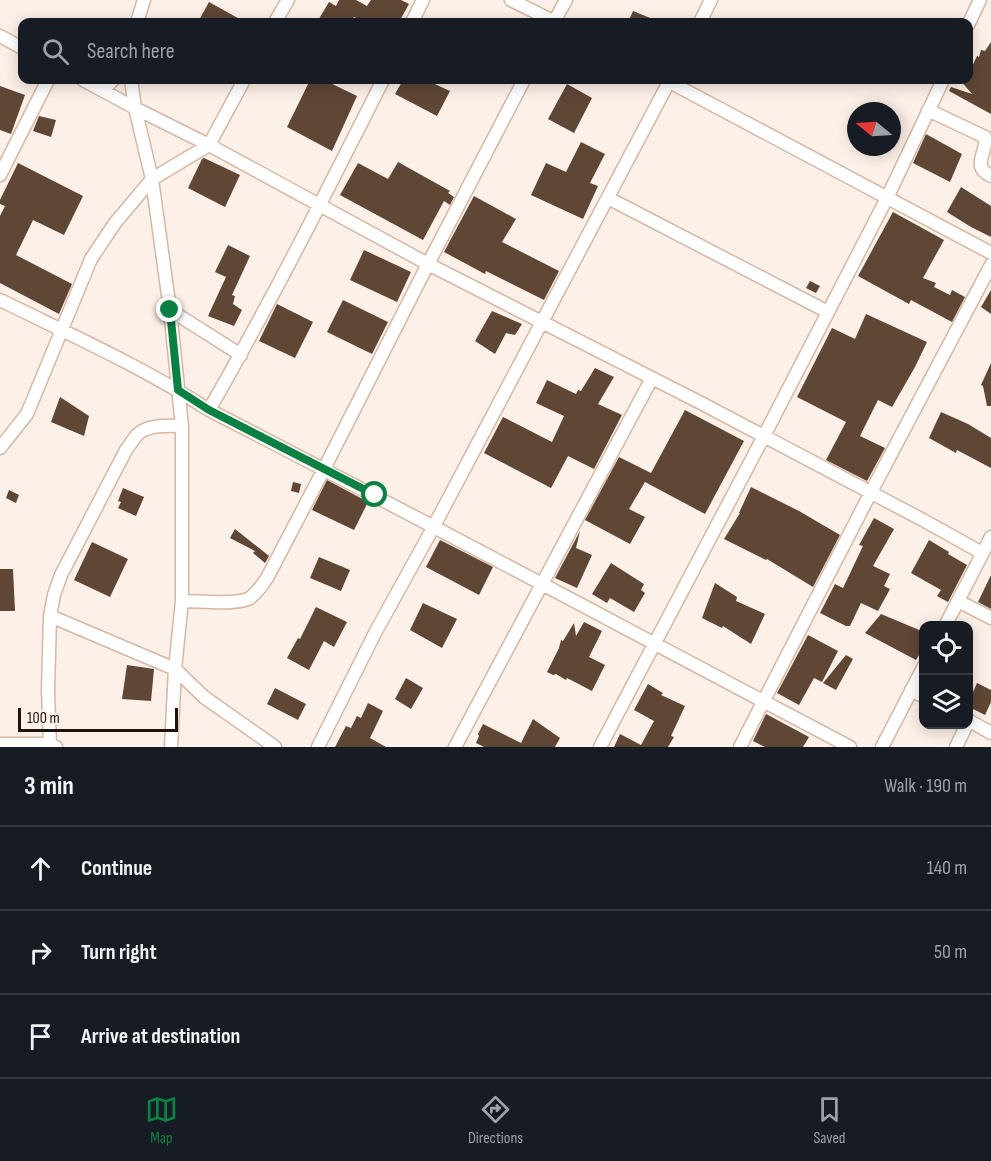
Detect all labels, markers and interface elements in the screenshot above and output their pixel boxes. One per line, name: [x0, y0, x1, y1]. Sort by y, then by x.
search box: [18, 18, 973, 84]
icon: search: [39, 35, 72, 68]
text: Search here: [87, 38, 174, 65]
north arrow: [847, 102, 901, 156]
route end: [156, 296, 182, 322]
route start: [361, 481, 387, 507]
map controls: [919, 621, 973, 729]
button: locate: [919, 621, 973, 675]
button: layers: [919, 675, 973, 729]
scale bar: [18, 705, 178, 732]
text: 100 m: [27, 709, 60, 728]
text: 3 min: [24, 771, 74, 802]
text: Walk · 190 m: [884, 774, 967, 798]
icon: ahead: [24, 852, 57, 885]
text: Continue: [81, 855, 152, 882]
text: 140 m: [927, 856, 967, 880]
icon: right: [24, 936, 57, 969]
text: Turn right: [81, 939, 157, 966]
text: 50 m: [934, 940, 967, 964]
icon: arrive: [24, 1020, 57, 1053]
text: Arrive at destination: [81, 1023, 240, 1050]
tab: Map: [145, 1093, 178, 1148]
tab: Directions: [468, 1093, 523, 1148]
tab: Saved: [813, 1093, 846, 1148]

